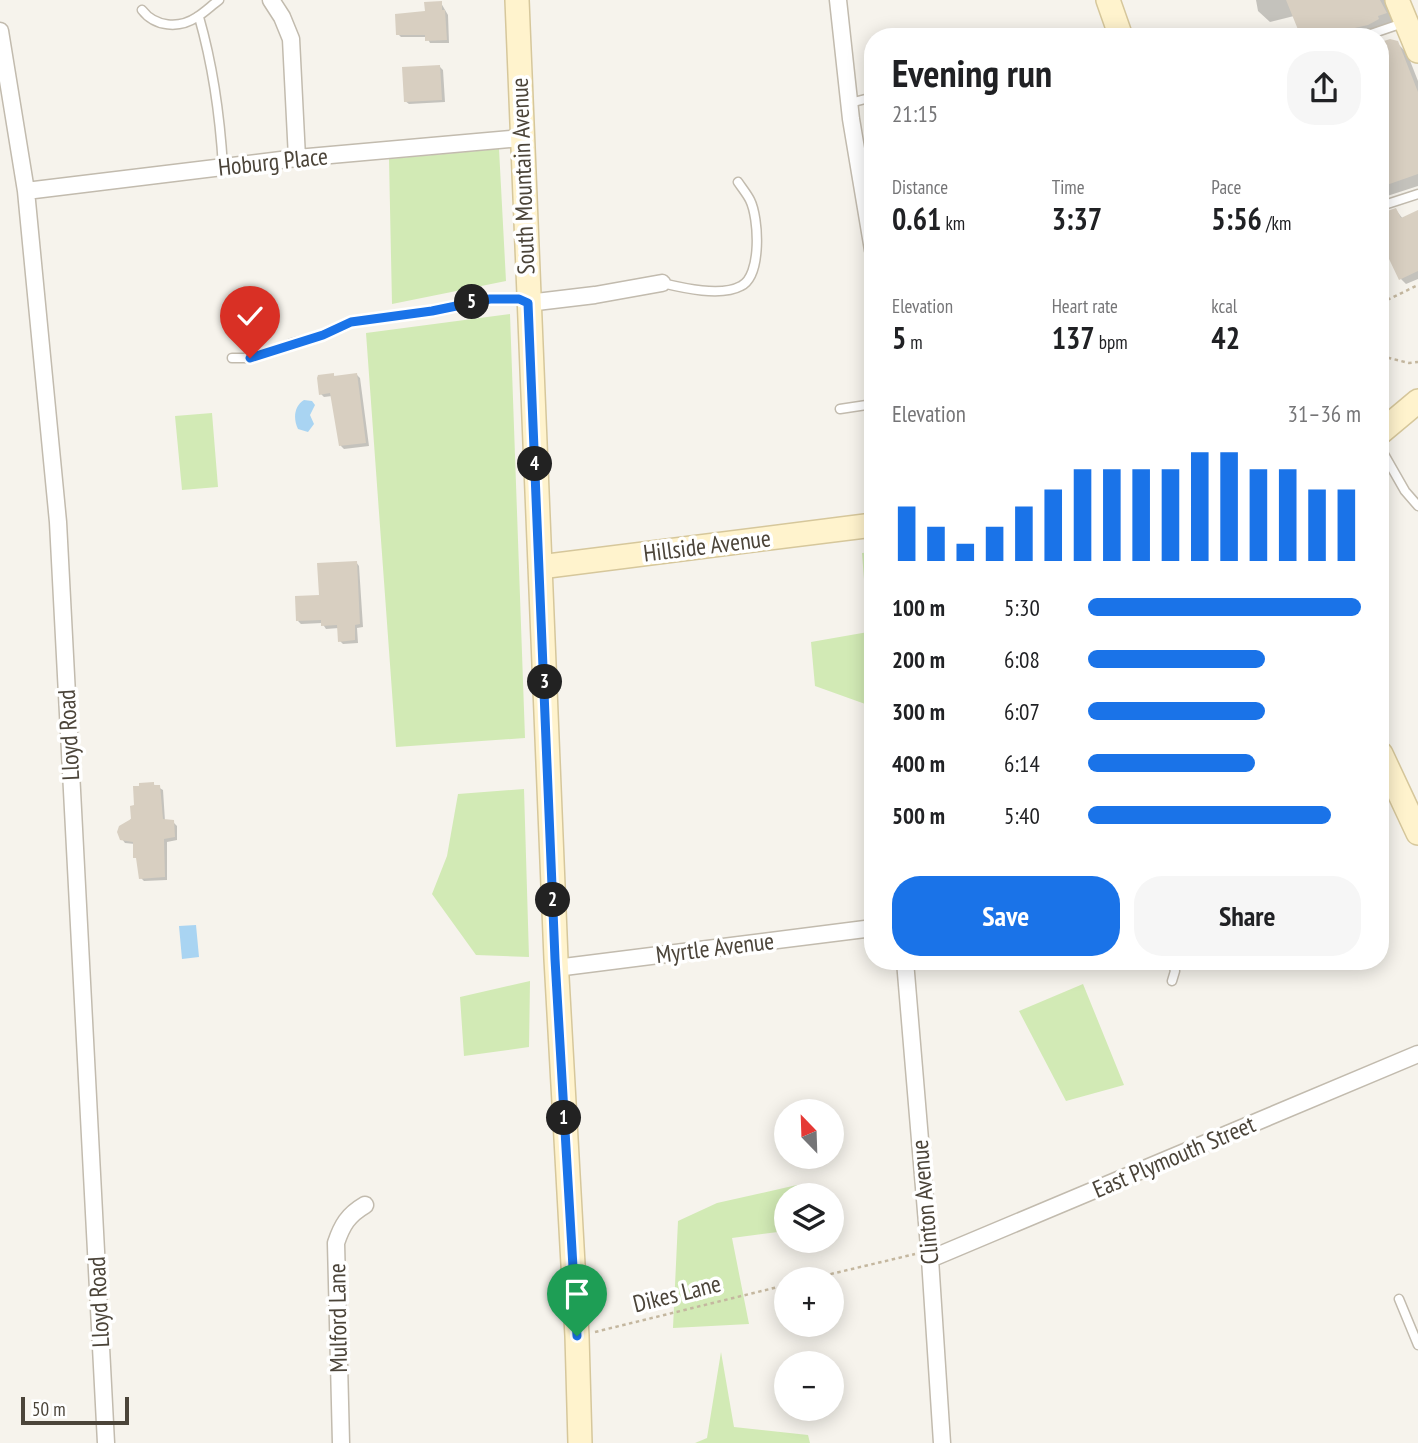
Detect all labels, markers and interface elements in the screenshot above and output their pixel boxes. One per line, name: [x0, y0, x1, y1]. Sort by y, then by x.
text: Evening run: [892, 48, 1052, 97]
button: share: [1287, 51, 1361, 125]
street label: South Mountain Avenue: [504, 77, 541, 275]
text: 21:15: [892, 99, 938, 128]
street label: Hoburg Place: [217, 140, 329, 183]
text: Distance: [892, 175, 948, 199]
text: Time: [1052, 175, 1085, 199]
text: Pace: [1211, 175, 1241, 199]
text: 0.61: [892, 199, 941, 238]
text: 3:37: [1052, 199, 1102, 238]
text: 5:56: [1211, 199, 1262, 238]
text: km: [941, 211, 965, 235]
text: /km: [1262, 211, 1291, 235]
pin: 5: [454, 284, 490, 320]
pin: [220, 286, 280, 358]
text: 5: [467, 289, 476, 313]
text: Elevation: [892, 294, 953, 318]
text: Heart rate: [1052, 294, 1118, 318]
text: kcal: [1211, 294, 1237, 318]
icon: check: [231, 297, 269, 335]
text: 5: [892, 318, 906, 357]
text: 137: [1052, 318, 1095, 357]
text: 42: [1211, 318, 1240, 357]
text: m: [906, 330, 923, 354]
text: bpm: [1095, 330, 1128, 354]
text: Elevation: [892, 399, 966, 428]
text: 31–36 m: [1288, 399, 1361, 428]
pin: 4: [518, 447, 552, 482]
text: 4: [530, 451, 539, 475]
street label: Hillside Avenue: [642, 522, 772, 569]
text: 100 m: [892, 593, 945, 622]
text: 5:30: [1004, 593, 1040, 622]
text: 200 m: [892, 645, 945, 674]
text: 6:08: [1004, 645, 1040, 674]
pin: 3: [528, 664, 562, 700]
text: 3: [540, 669, 549, 693]
street label: Lloyd Road: [51, 689, 86, 781]
text: 300 m: [892, 697, 945, 726]
text: 6:07: [1004, 697, 1040, 726]
text: 400 m: [892, 749, 945, 778]
text: 6:14: [1004, 749, 1040, 778]
text: 500 m: [892, 801, 945, 830]
text: 5:40: [1004, 801, 1040, 830]
button: Save: [892, 876, 1120, 956]
button: Share: [1134, 876, 1361, 956]
pin: 2: [536, 883, 570, 918]
text: 2: [548, 887, 557, 911]
street label: Myrtle Avenue: [654, 925, 776, 970]
north arrow: [774, 1099, 844, 1169]
map controls: [774, 1099, 844, 1421]
pin: 1: [546, 1100, 582, 1136]
text: 1: [559, 1105, 568, 1129]
street label: East Plymouth Street: [1088, 1108, 1260, 1205]
street label: Clinton Avenue: [904, 1139, 945, 1266]
button: layers: [774, 1183, 844, 1253]
street label: Lloyd Road: [81, 1256, 116, 1348]
street label: Mulford Lane: [321, 1263, 354, 1373]
pin: [547, 1264, 607, 1336]
button: +: [774, 1267, 844, 1337]
street label: Dikes Lane: [630, 1268, 724, 1319]
icon: arrive: [558, 1275, 596, 1313]
button: −: [774, 1351, 844, 1421]
scale bar: [21, 1394, 130, 1426]
text: 50 m: [32, 1397, 66, 1421]

